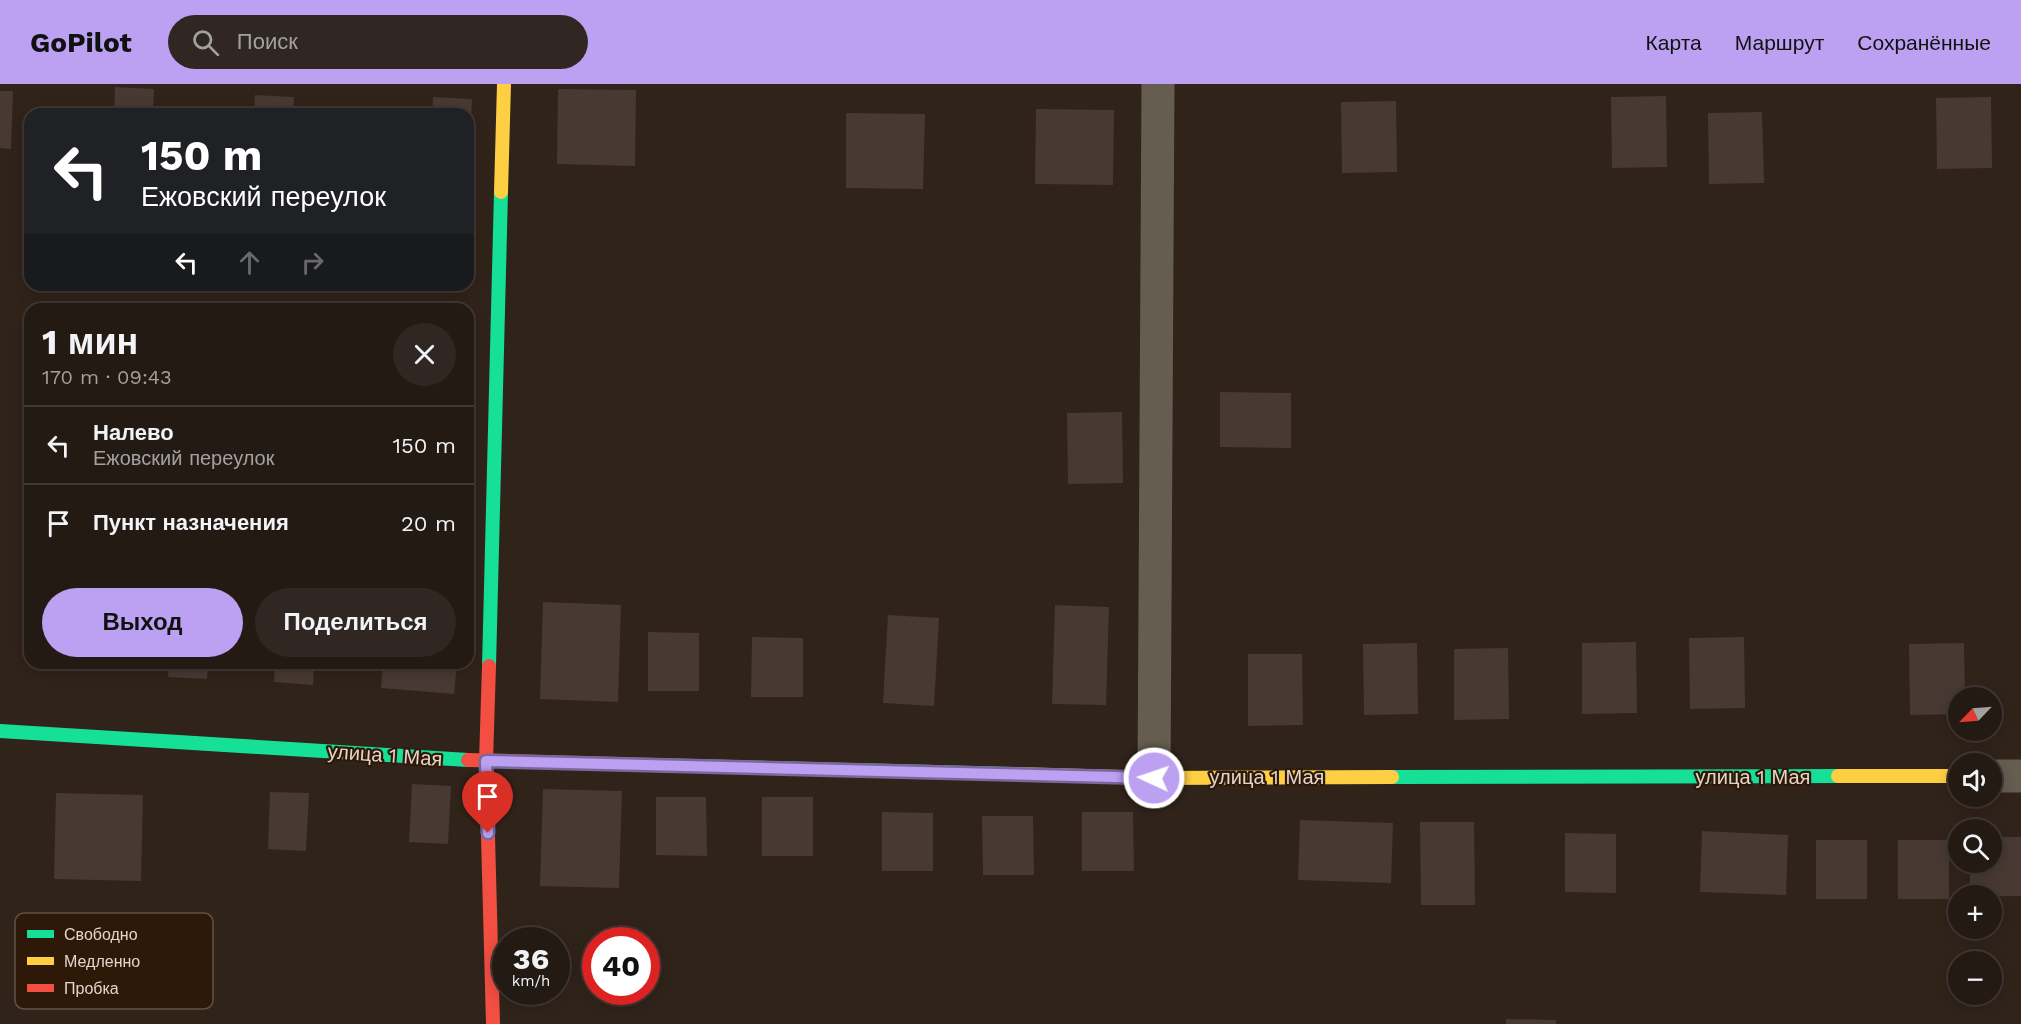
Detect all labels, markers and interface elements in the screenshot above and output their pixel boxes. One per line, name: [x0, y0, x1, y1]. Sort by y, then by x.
search box: [168, 15, 588, 69]
text: GoPilot: [30, 26, 132, 59]
icon: search: [189, 26, 222, 59]
text: Поиск: [237, 29, 298, 54]
text: Карта: [1646, 30, 1702, 55]
text: Маршрут: [1735, 30, 1824, 55]
text: Сохранённые: [1857, 30, 1991, 55]
text: 150 m: [141, 131, 262, 180]
icon: left: [42, 132, 120, 210]
text: Ежовский переулок: [141, 181, 386, 213]
icon: left: [170, 246, 203, 279]
icon: ahead: [233, 246, 266, 279]
icon: right: [296, 246, 329, 279]
text: 1 мин: [42, 321, 138, 363]
button: close: [393, 323, 456, 386]
text: 170 m · 09:43: [42, 365, 172, 389]
text: Налево: [93, 420, 174, 445]
icon: left: [42, 429, 75, 462]
text: 150 m: [392, 433, 456, 458]
text: Ежовский переулок: [93, 446, 274, 470]
icon: arrive: [42, 507, 75, 540]
text: Пункт назначения: [93, 510, 289, 535]
text: 20 m: [401, 511, 456, 536]
button: Выход: [42, 588, 243, 657]
button: Поделиться: [255, 588, 456, 657]
north arrow: [1948, 687, 2002, 741]
map controls: [1948, 687, 2002, 1005]
street label: улица 1 Мая: [327, 739, 443, 771]
position arrow: [1122, 746, 1186, 810]
button: sound: [1948, 753, 2002, 807]
street label: улица 1 Мая: [1210, 765, 1324, 789]
street label: улица 1 Мая: [1696, 765, 1810, 789]
pin: [462, 771, 513, 833]
icon: arrive: [471, 780, 504, 813]
button: search: [1948, 819, 2002, 873]
button: +: [1948, 885, 2002, 939]
legend: [15, 913, 213, 1009]
text: Свободно: [64, 925, 138, 944]
speed limit sign: 40: [582, 927, 660, 1005]
text: 36: [513, 941, 549, 976]
button: −: [1948, 951, 2002, 1005]
text: Медленно: [64, 952, 140, 971]
text: km/h: [512, 972, 550, 990]
text: Пробка: [64, 979, 119, 998]

